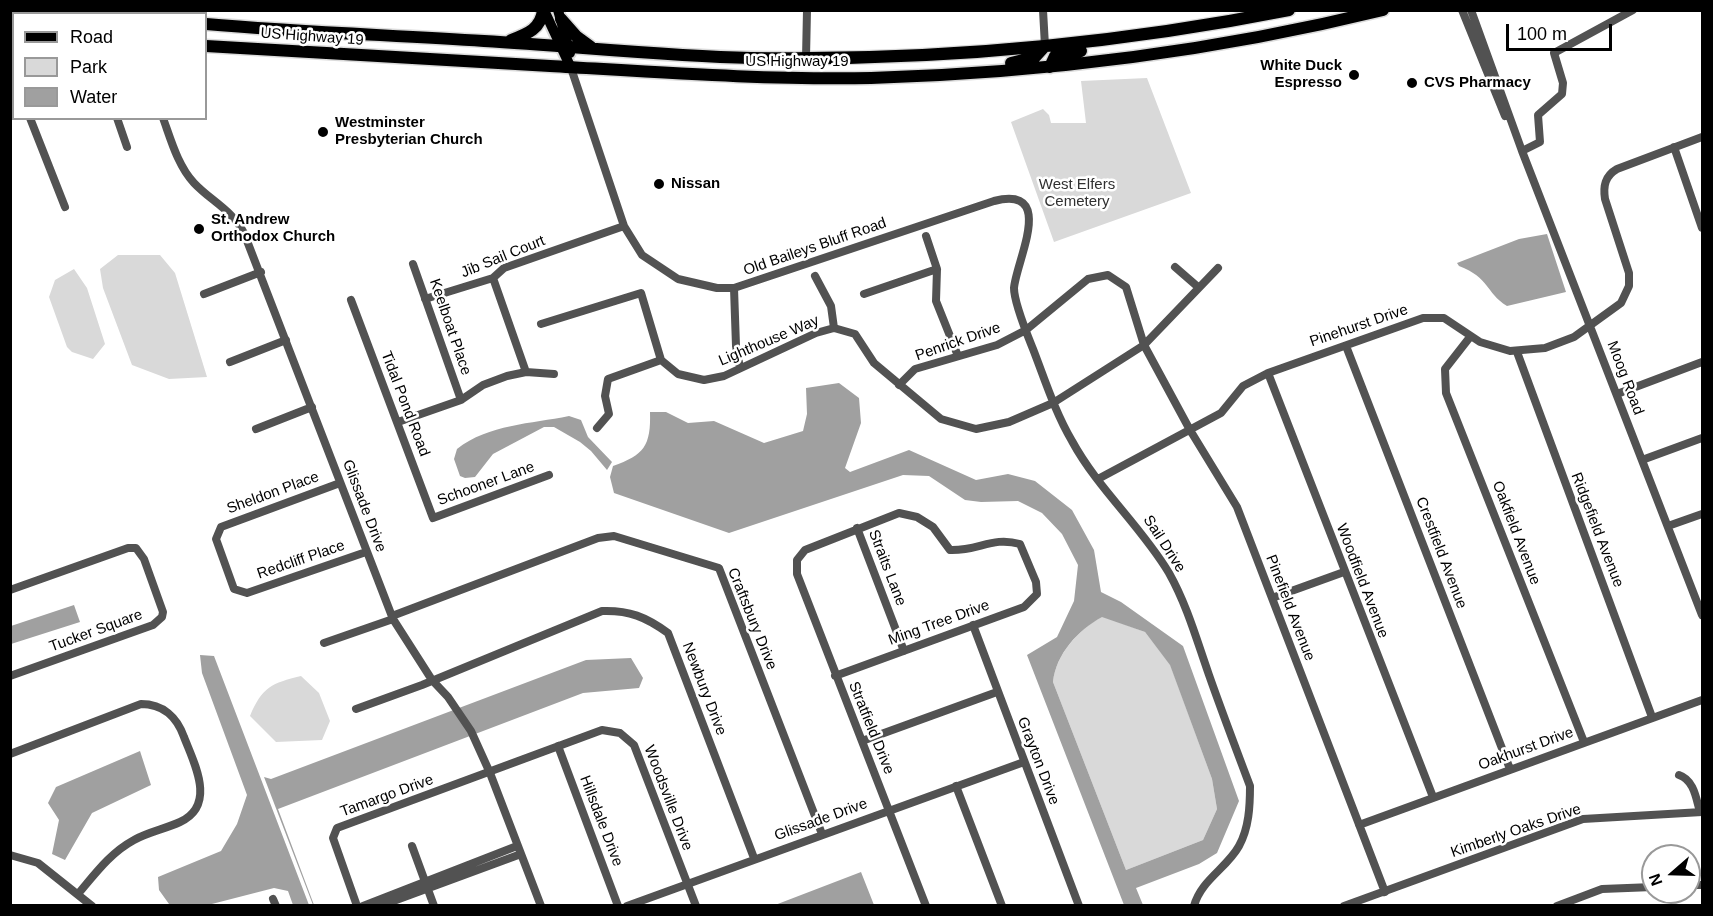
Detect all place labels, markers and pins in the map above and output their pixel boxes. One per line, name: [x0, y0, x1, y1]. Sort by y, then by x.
place label: White Duck Espresso: [1260, 57, 1342, 92]
marker: White Duck Espresso: [1347, 68, 1361, 82]
place label: CVS Pharmacy: [1424, 74, 1531, 92]
marker: CVS Pharmacy: [1405, 76, 1419, 90]
place label: Westminster Presbyterian Church: [335, 114, 483, 149]
marker: Westminster Presbyterian Church: [316, 125, 330, 139]
place label: Nissan: [671, 175, 720, 193]
marker: Nissan: [652, 177, 666, 191]
place label: St. Andrew Orthodox Church: [211, 211, 335, 246]
marker: St. Andrew Orthodox Church: [192, 222, 206, 236]

